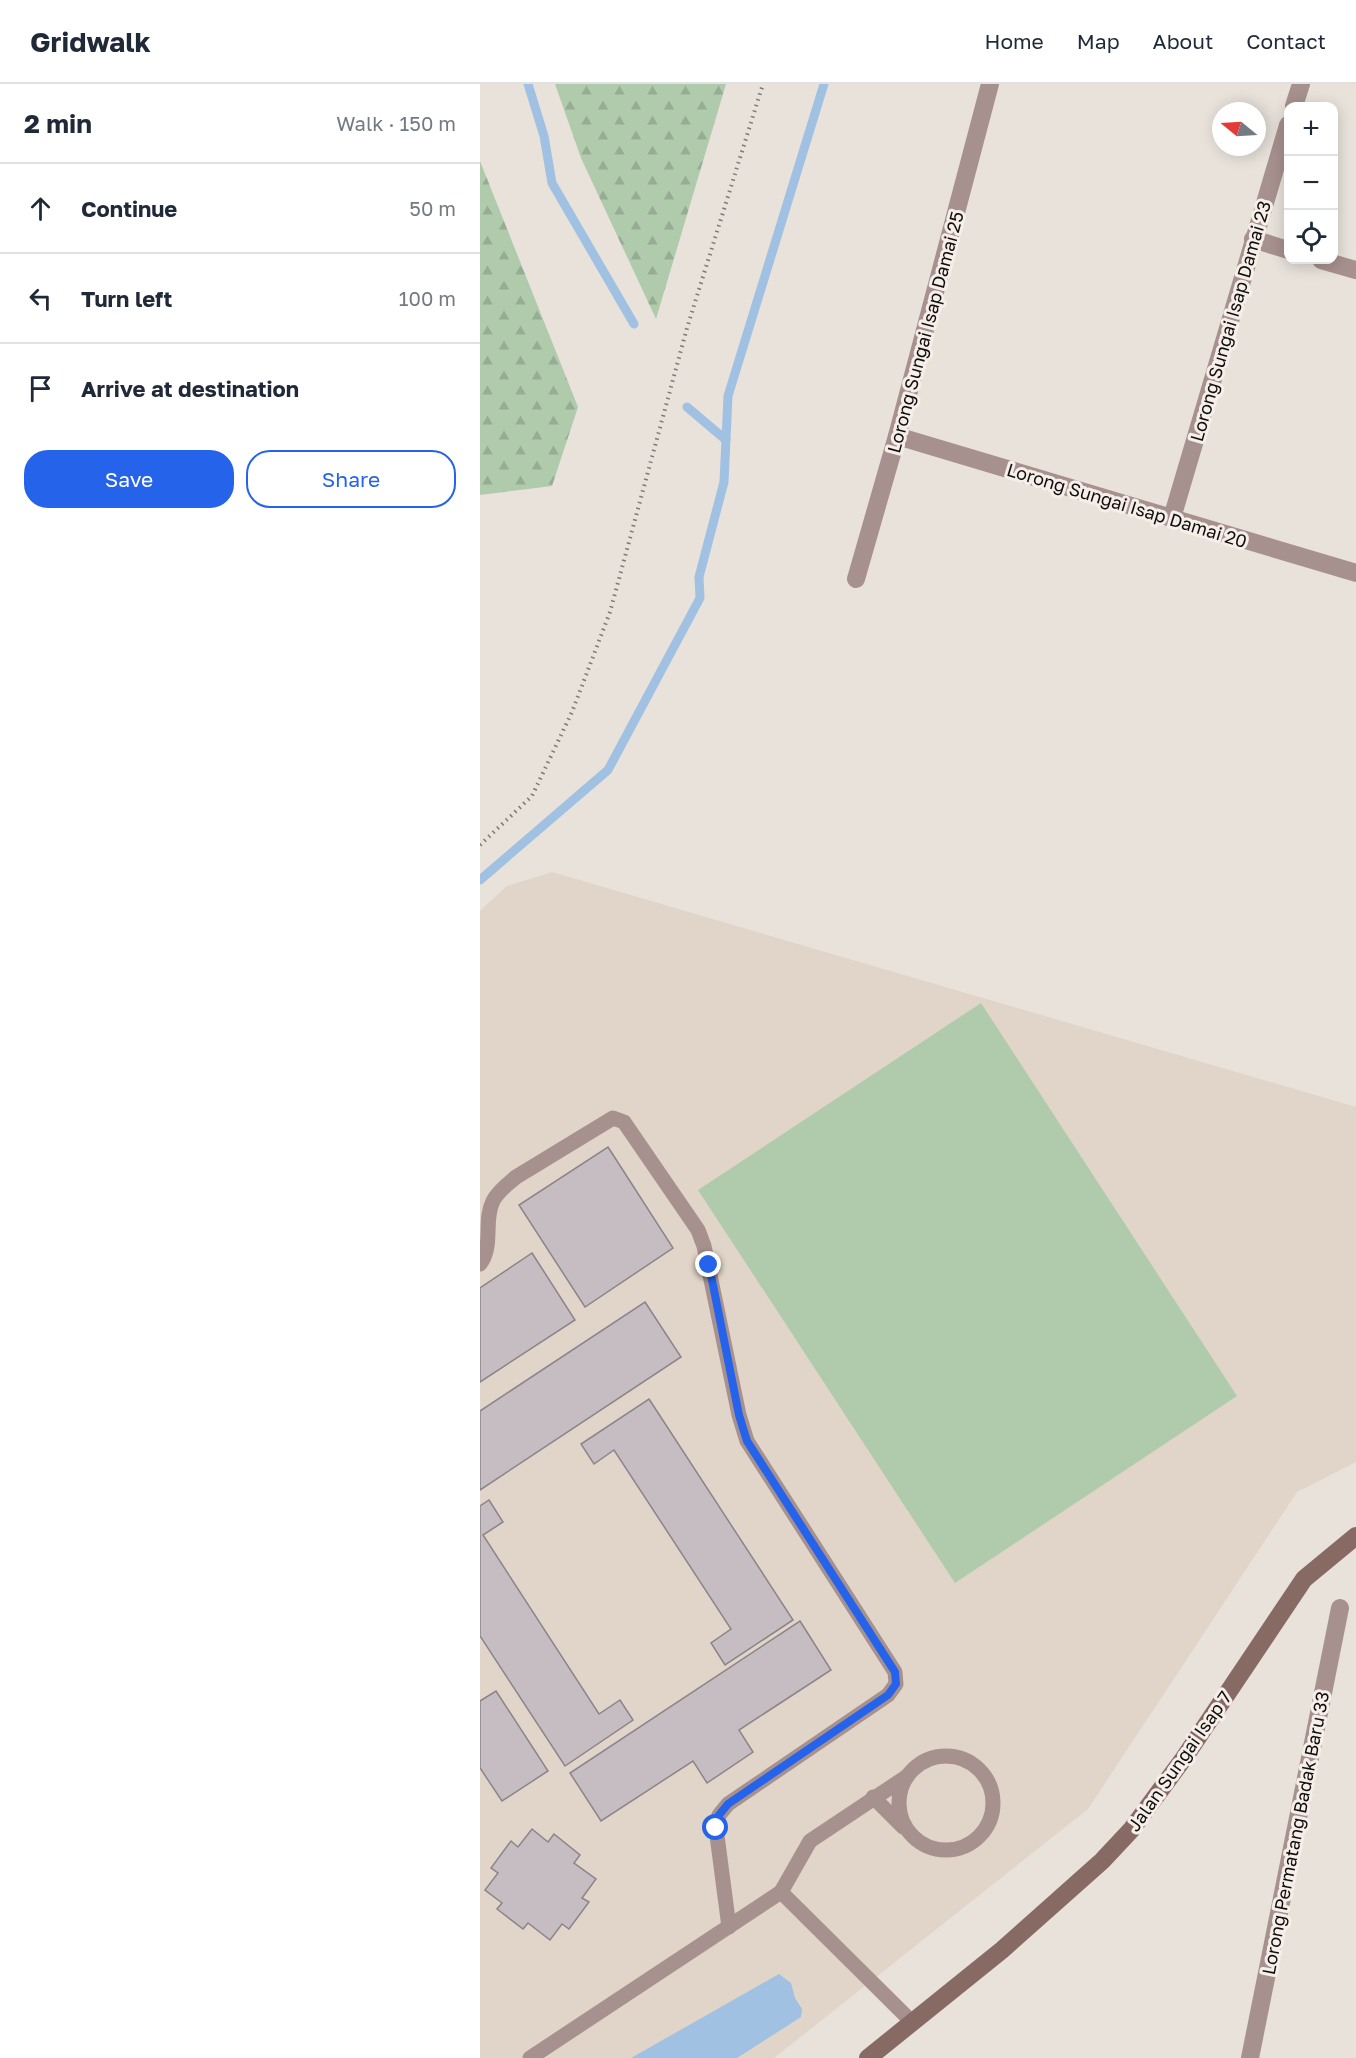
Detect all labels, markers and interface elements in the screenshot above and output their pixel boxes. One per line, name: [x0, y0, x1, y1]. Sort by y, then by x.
text: Gridwalk: [30, 25, 151, 58]
text: Home: [984, 28, 1044, 54]
text: Map: [1077, 28, 1120, 54]
text: About: [1153, 28, 1213, 54]
text: Contact: [1246, 28, 1326, 54]
north arrow: [1212, 102, 1266, 156]
map controls: [1284, 102, 1338, 264]
button: +: [1284, 102, 1338, 156]
text: 2 min: [24, 108, 92, 139]
text: Walk · 150 m: [336, 111, 456, 135]
button: −: [1284, 156, 1338, 210]
icon: ahead: [24, 192, 57, 225]
text: Continue: [81, 195, 177, 222]
text: 50 m: [409, 196, 456, 220]
street label: Lorong Sungai Isap Damai 23: [1185, 198, 1275, 444]
street label: Lorong Sungai Isap Damai 25: [882, 209, 968, 455]
button: locate: [1284, 210, 1338, 264]
icon: left: [24, 282, 57, 315]
text: Turn left: [81, 285, 172, 312]
text: 100 m: [399, 286, 456, 310]
icon: arrive: [24, 372, 57, 405]
text: Arrive at destination: [81, 375, 299, 402]
button: Save: [24, 450, 234, 508]
button: Share: [246, 450, 456, 508]
street label: Lorong Sungai Isap Damai 20: [1004, 458, 1250, 552]
route end: [695, 1251, 721, 1277]
street label: Jalan Sungai Isap 7: [1122, 1687, 1236, 1835]
street label: Lorong Permatang Badak Baru 33: [1257, 1690, 1333, 1976]
route start: [702, 1814, 728, 1840]

